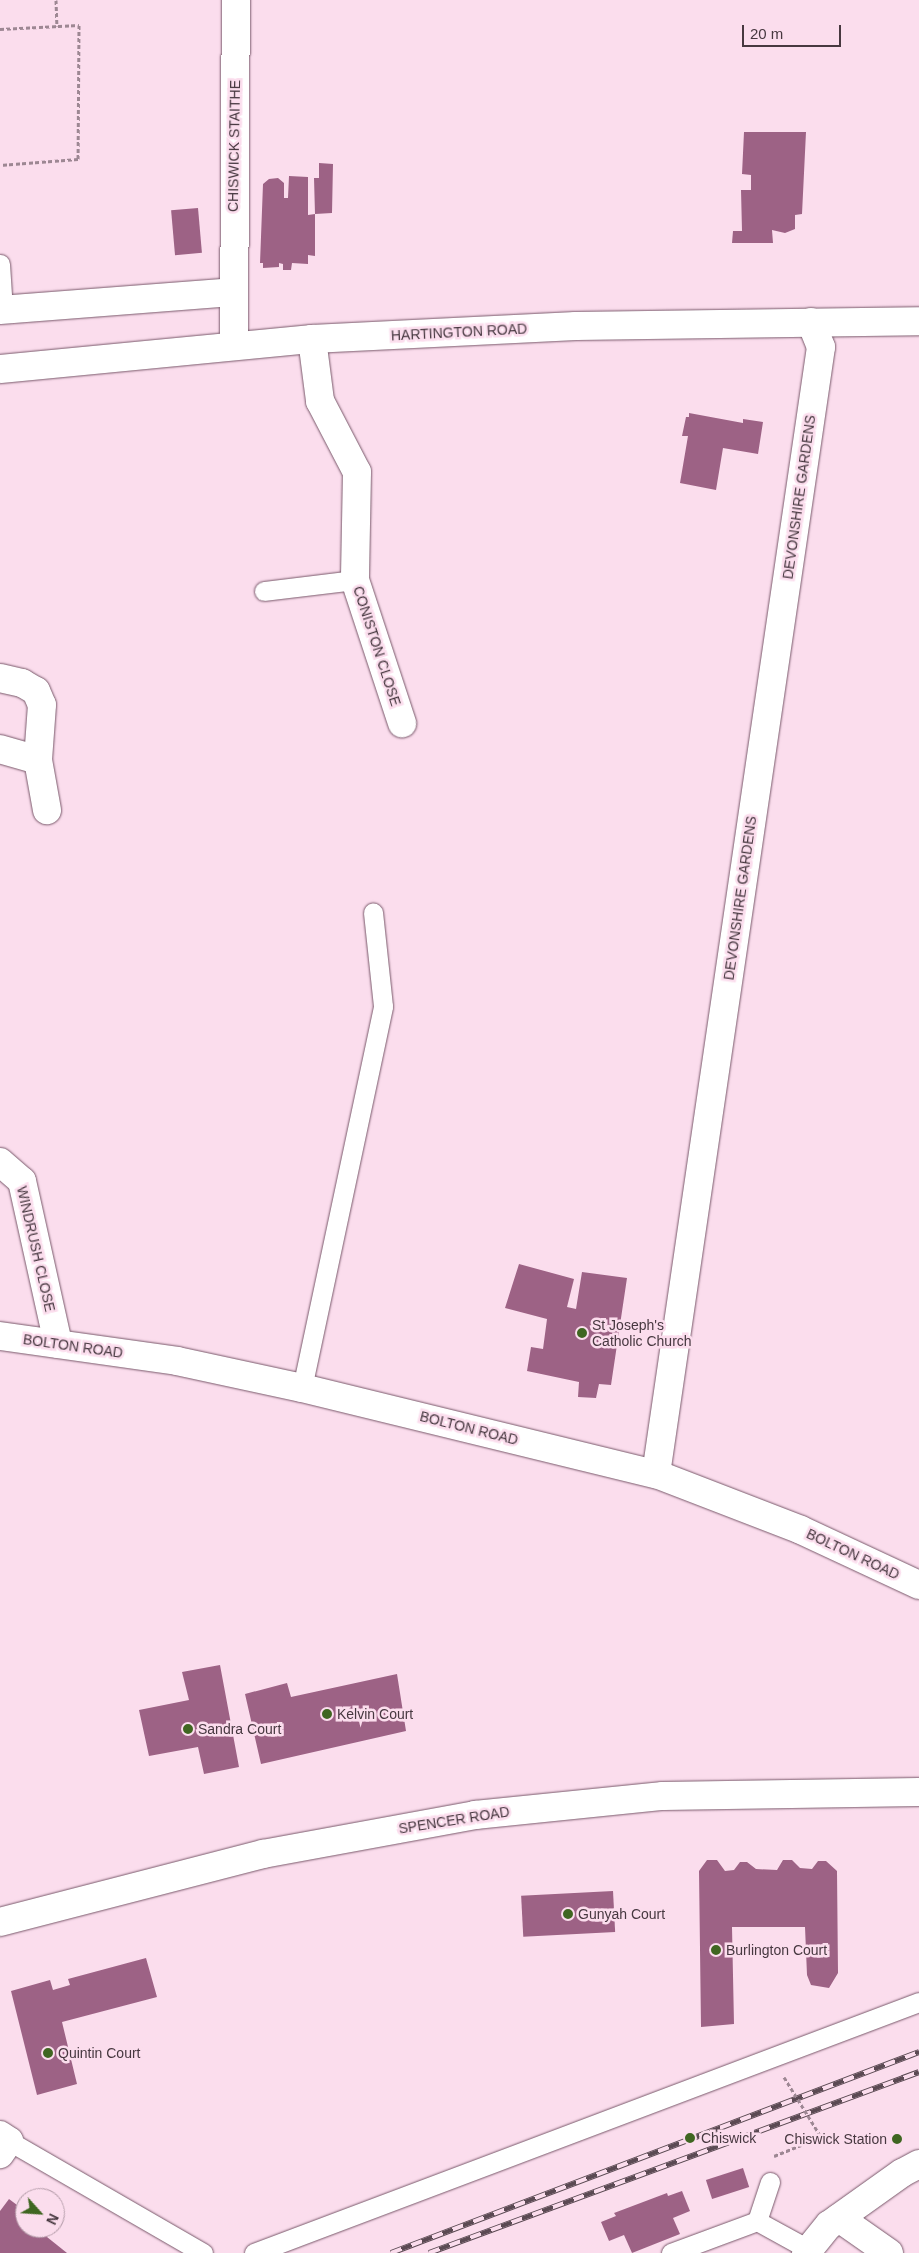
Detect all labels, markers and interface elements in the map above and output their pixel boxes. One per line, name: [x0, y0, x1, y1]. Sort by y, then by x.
scale bar: [744, 15, 843, 47]
text: 20 m: [750, 25, 783, 42]
street label: CHISWICK STAITHE: [224, 80, 244, 212]
street label: HARTINGTON ROAD: [390, 320, 528, 344]
street label: DEVONSHIRE GARDENS: [779, 414, 819, 580]
street label: CONISTON CLOSE: [350, 584, 404, 708]
street label: DEVONSHIRE GARDENS: [720, 815, 760, 981]
street label: WINDRUSH CLOSE: [13, 1185, 59, 1313]
place label: St Joseph's Catholic Church: [592, 1317, 692, 1350]
marker: St Joseph's Catholic Church: [576, 1327, 588, 1339]
street label: BOLTON ROAD: [22, 1331, 124, 1361]
street label: BOLTON ROAD: [418, 1408, 520, 1448]
street label: BOLTON ROAD: [804, 1525, 902, 1583]
place label: Kelvin Court: [337, 1706, 413, 1722]
marker: Kelvin Court: [321, 1708, 333, 1720]
place label: Sandra Court: [198, 1721, 281, 1737]
marker: Sandra Court: [182, 1723, 194, 1735]
street label: SPENCER ROAD: [397, 1803, 511, 1837]
place label: Gunyah Court: [578, 1906, 665, 1922]
marker: Gunyah Court: [562, 1908, 574, 1920]
place label: Burlington Court: [726, 1942, 827, 1958]
marker: Burlington Court: [710, 1944, 722, 1956]
place label: Quintin Court: [58, 2045, 140, 2061]
marker: Quintin Court: [42, 2047, 54, 2059]
place label: Chiswick: [701, 2130, 756, 2146]
marker: Chiswick: [683, 2131, 697, 2145]
place label: Chiswick Station: [784, 2131, 887, 2147]
marker: Chiswick Station: [891, 2133, 903, 2145]
north arrow: [15, 2188, 65, 2238]
text: N: [43, 2211, 62, 2227]

